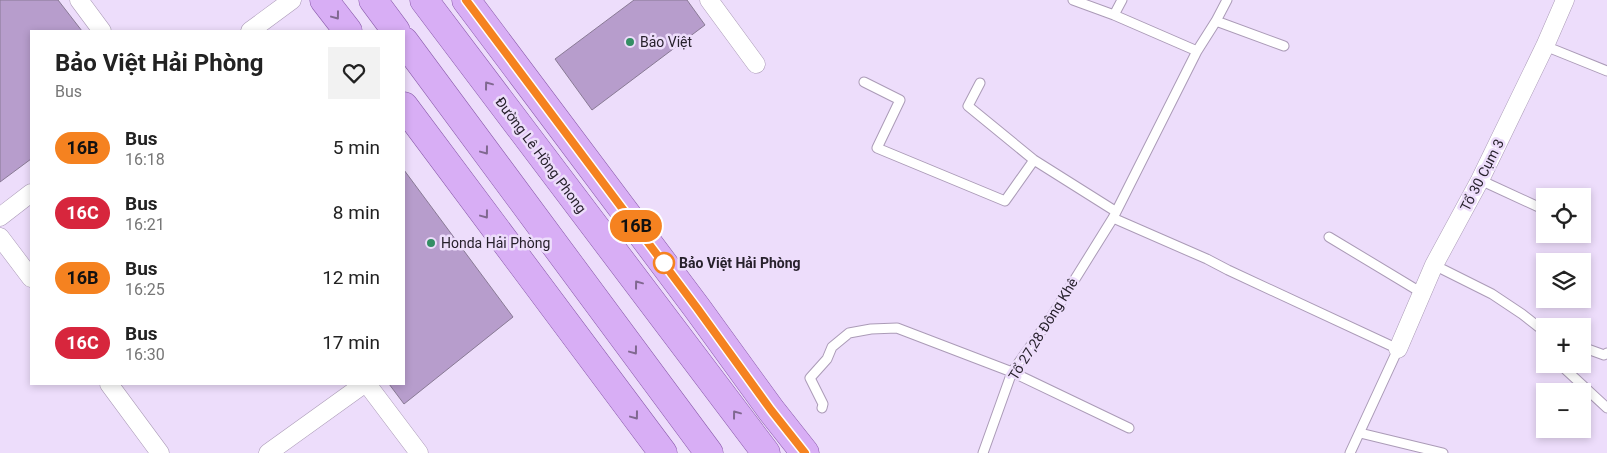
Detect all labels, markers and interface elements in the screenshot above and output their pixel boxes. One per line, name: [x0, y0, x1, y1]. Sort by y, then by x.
one-way arrow: [330, 10, 339, 20]
place label: Bảo Việt: [640, 34, 693, 50]
marker: Bảo Việt: [624, 36, 636, 48]
button: heart: [328, 47, 380, 99]
text: Bảo Việt Hải Phòng: [55, 49, 263, 77]
one-way arrow: [485, 81, 494, 91]
text: Bus: [55, 82, 82, 101]
street label: Đường Lê Hồng Phong: [492, 94, 590, 216]
text: Bus: [125, 127, 158, 150]
text: 5 min: [333, 136, 380, 159]
street label: Tổ 30 Cụm 3: [1457, 136, 1507, 214]
text: 16B: [66, 137, 99, 158]
one-way arrow: [479, 145, 488, 155]
text: 16:18: [125, 150, 165, 169]
map controls: [1536, 188, 1591, 438]
button: locate: [1536, 188, 1591, 243]
text: Bus: [125, 192, 158, 215]
text: 8 min: [333, 201, 380, 224]
text: 16C: [66, 202, 99, 223]
one-way arrow: [480, 209, 488, 218]
line badge: 16B: [607, 210, 665, 242]
text: 16:21: [125, 215, 165, 234]
text: 16B: [620, 215, 652, 236]
place label: Honda Hải Phòng: [441, 235, 550, 251]
marker: Honda Hải Phòng: [425, 237, 437, 249]
marker: Bảo Việt Hải Phòng: [653, 252, 675, 274]
button: layers: [1536, 253, 1591, 308]
place label: Bảo Việt Hải Phòng: [679, 255, 801, 271]
text: Bus: [125, 257, 158, 280]
text: 12 min: [322, 266, 380, 289]
text: 16B: [66, 267, 99, 288]
street label: Tổ 27,28 Đông Khê: [1005, 275, 1081, 383]
text: 16:25: [125, 280, 165, 299]
one-way arrow: [636, 281, 644, 290]
button: +: [1536, 318, 1591, 373]
text: Bus: [125, 322, 158, 345]
text: 17 min: [322, 331, 380, 354]
text: 16C: [66, 332, 99, 353]
text: 16:30: [125, 345, 165, 364]
one-way arrow: [628, 345, 637, 355]
button: −: [1536, 383, 1591, 438]
one-way arrow: [629, 410, 638, 420]
one-way arrow: [734, 411, 742, 420]

